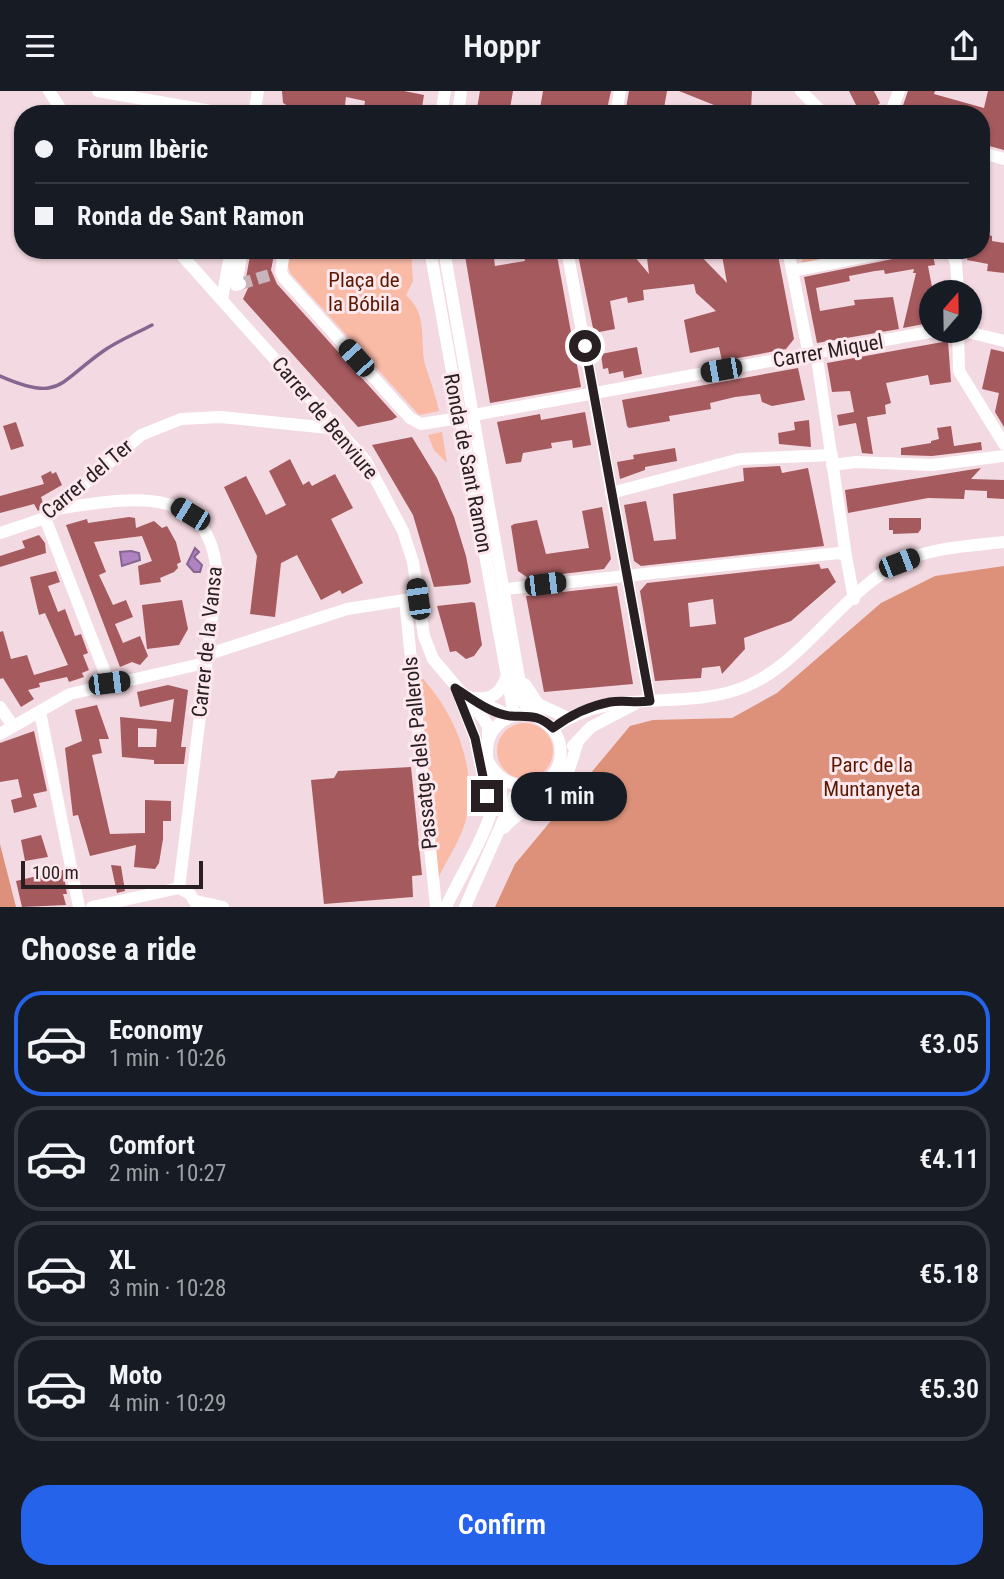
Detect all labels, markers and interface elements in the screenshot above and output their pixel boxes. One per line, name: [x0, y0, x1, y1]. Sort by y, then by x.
icon: menu: [21, 27, 59, 65]
text: Hoppr: [463, 27, 541, 65]
icon: share: [945, 27, 983, 65]
text: Fòrum Ibèric: [77, 134, 208, 164]
text: Ronda de Sant Ramon: [77, 201, 304, 231]
park label: Plaça de la Bóbila: [328, 268, 400, 316]
north arrow: [919, 280, 982, 343]
map controls: [919, 280, 982, 343]
street label: Carrer Miquel: [771, 329, 885, 373]
route start: [569, 330, 601, 362]
car: [335, 335, 378, 381]
street label: Carrer de Benviure: [267, 352, 383, 484]
car: [699, 356, 744, 384]
street label: Ronda de Sant Ramon: [439, 371, 497, 555]
street label: Carrer del Ter: [37, 434, 137, 524]
car: [167, 494, 214, 534]
car: [876, 546, 923, 580]
street label: Carrer de la Vansa: [187, 565, 227, 719]
car: [523, 571, 568, 597]
car: [405, 577, 432, 621]
street label: Passatge dels Pallerols: [398, 655, 442, 851]
car: [87, 670, 132, 696]
park label: Parc de la Muntanyeta: [823, 753, 921, 801]
callout: 1 min: [512, 771, 627, 821]
route end: [471, 780, 503, 812]
text: 1 min: [544, 783, 594, 810]
scale bar: [21, 858, 203, 890]
text: 100 m: [32, 861, 79, 884]
text: Choose a ride: [21, 930, 196, 968]
icon: car: [25, 1012, 88, 1075]
text: Economy: [109, 1015, 203, 1045]
text: €3.05: [919, 1029, 979, 1059]
text: 1 min · 10:26: [109, 1045, 226, 1072]
icon: car: [25, 1127, 88, 1190]
text: Comfort: [109, 1130, 195, 1160]
text: €4.11: [919, 1144, 979, 1174]
text: 2 min · 10:27: [109, 1160, 226, 1187]
icon: car: [25, 1242, 88, 1305]
text: XL: [109, 1245, 136, 1275]
text: €5.18: [919, 1259, 979, 1289]
text: 3 min · 10:28: [109, 1275, 226, 1302]
icon: car: [25, 1357, 88, 1420]
text: Moto: [109, 1360, 162, 1390]
text: €5.30: [919, 1374, 979, 1404]
text: 4 min · 10:29: [109, 1390, 226, 1417]
button: Confirm: [21, 1485, 983, 1565]

